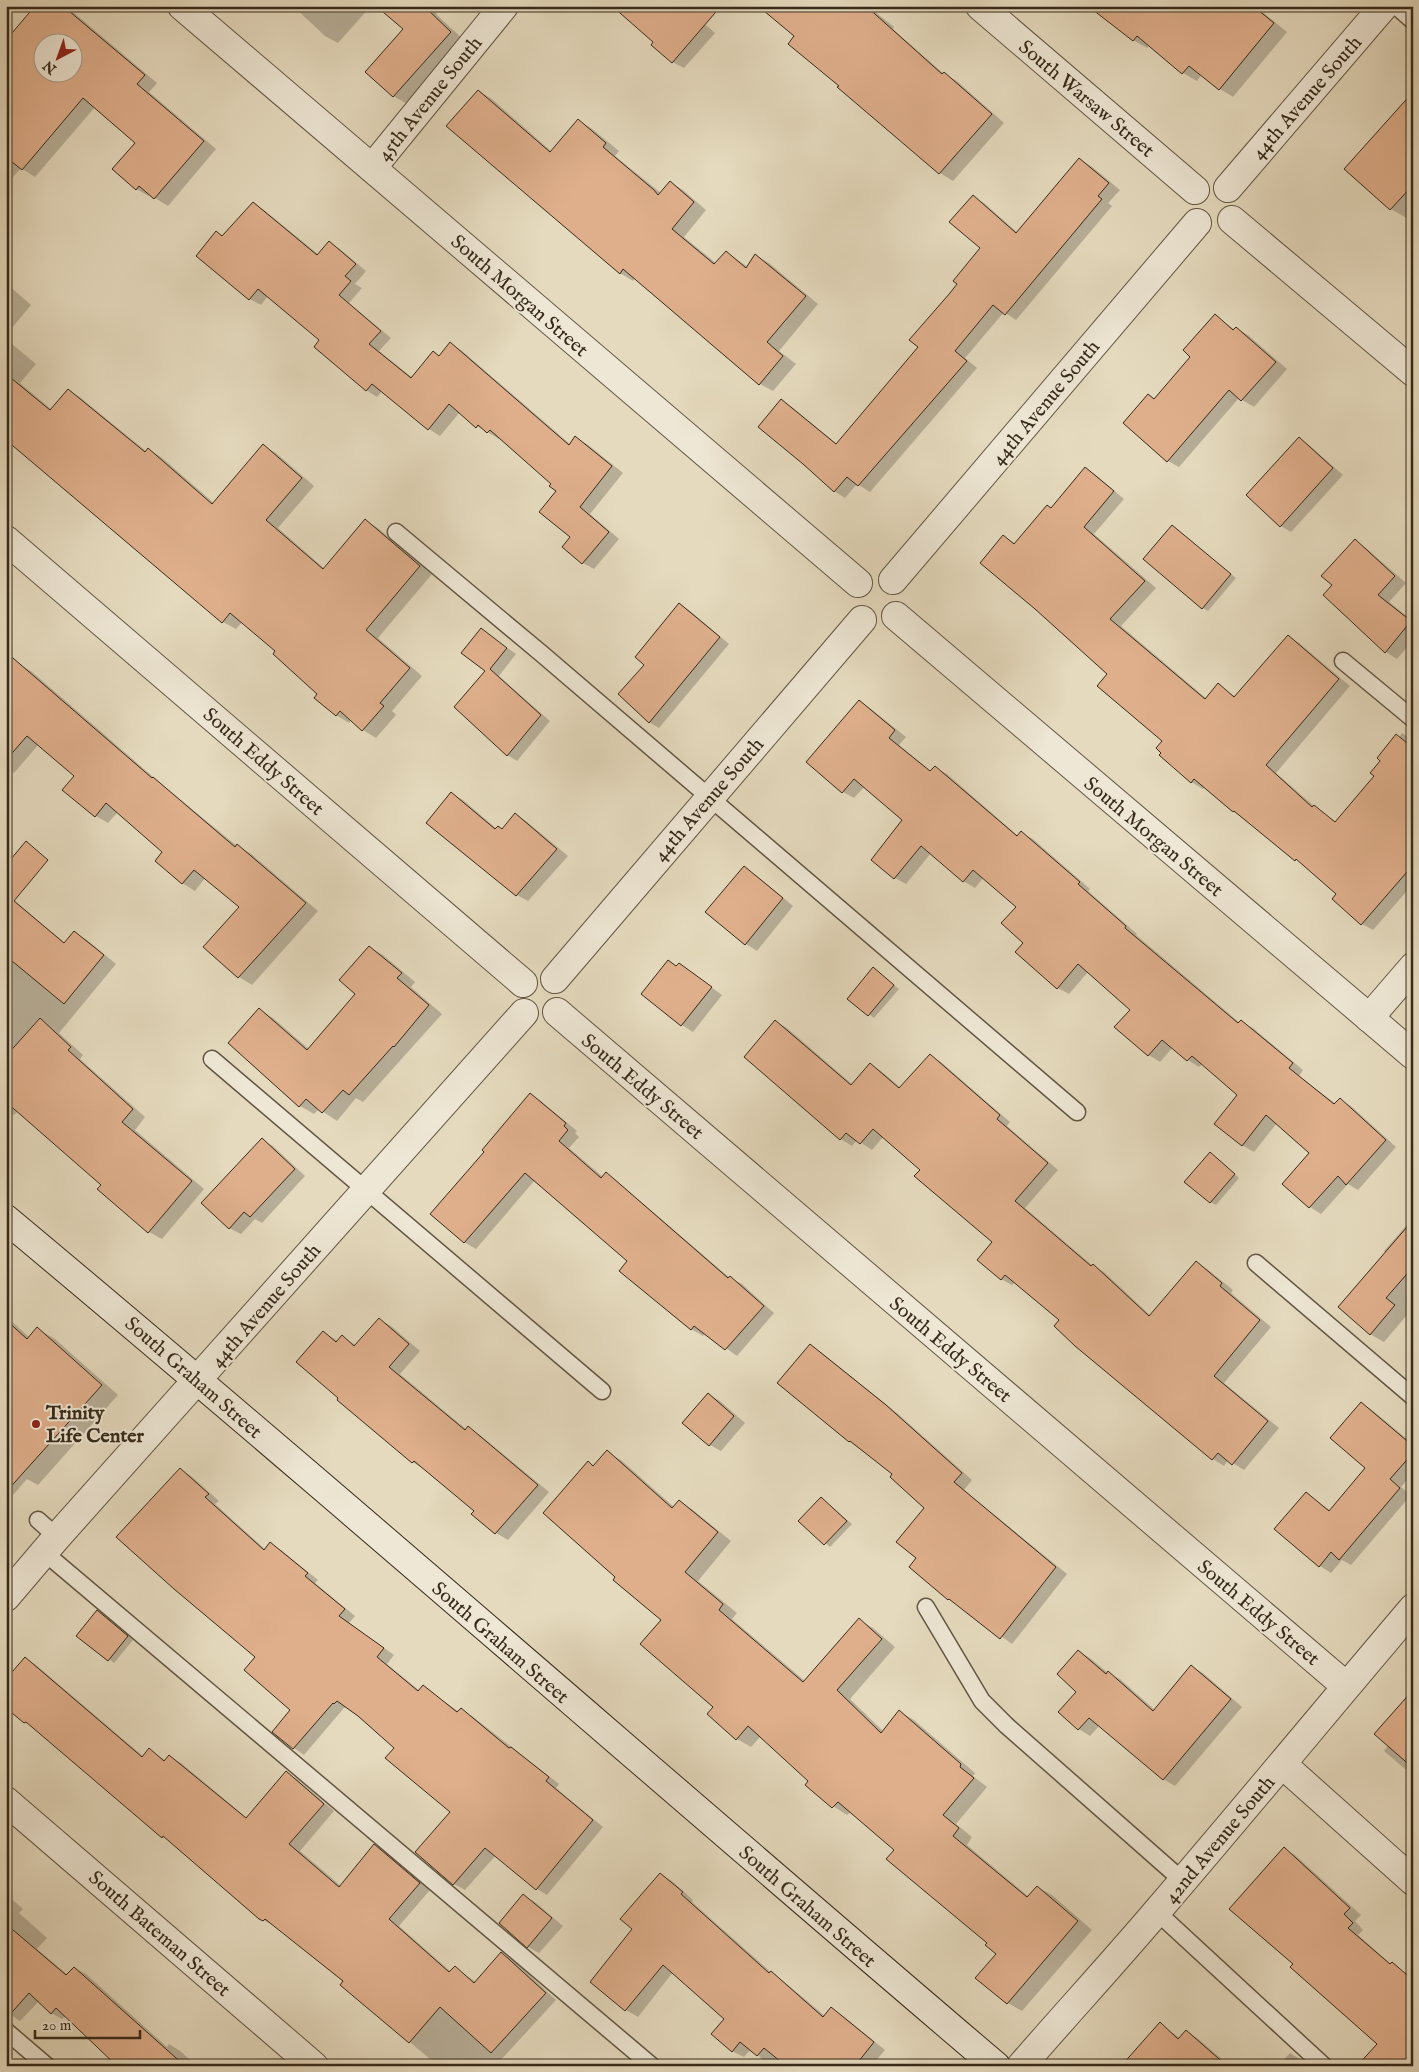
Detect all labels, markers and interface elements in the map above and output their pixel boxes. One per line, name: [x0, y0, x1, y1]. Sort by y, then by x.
street label: 45th Avenue South: [372, 31, 488, 166]
street label: 44th Avenue South: [1247, 31, 1368, 165]
north arrow: [32, 32, 82, 82]
street label: South Warsaw Street: [1013, 35, 1159, 163]
text: N: [40, 56, 61, 78]
street label: South Morgan Street: [445, 230, 593, 363]
street label: 44th Avenue South: [986, 335, 1106, 471]
street label: South Eddy Street: [197, 703, 329, 822]
street label: 44th Avenue South: [649, 733, 770, 867]
street label: South Morgan Street: [1078, 772, 1228, 903]
street label: South Eddy Street: [576, 1029, 708, 1146]
street label: 44th Avenue South: [206, 1239, 327, 1373]
street label: South Eddy Street: [884, 1292, 1016, 1409]
street label: South Graham Street: [119, 1312, 267, 1445]
place label: Trinity Life Center: [45, 1401, 144, 1449]
marker: Trinity Life Center: [30, 1418, 42, 1430]
street label: South Eddy Street: [1192, 1555, 1324, 1672]
street label: South Graham Street: [426, 1577, 574, 1710]
street label: 42nd Avenue South: [1159, 1771, 1281, 1909]
street label: South Graham Street: [733, 1841, 881, 1974]
street label: South Bateman Street: [83, 1866, 235, 2003]
scale bar: [35, 2007, 140, 2039]
text: 20 m: [42, 2016, 72, 2035]

